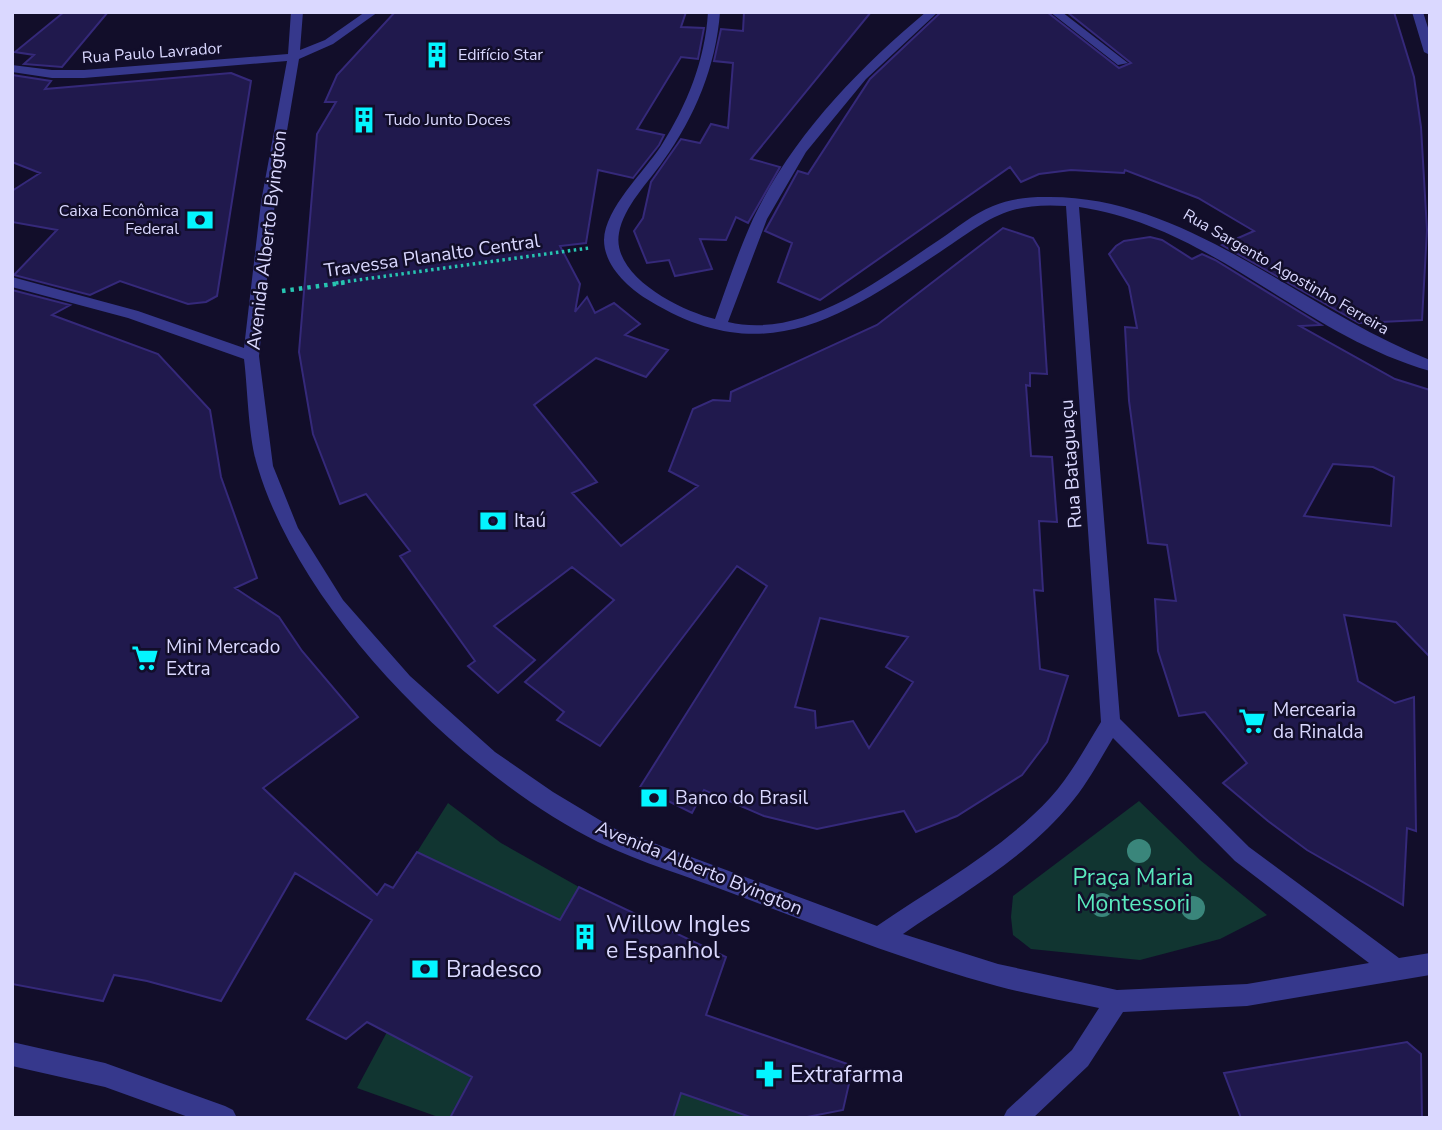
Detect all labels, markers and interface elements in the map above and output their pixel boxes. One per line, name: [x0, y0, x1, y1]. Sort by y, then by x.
street label: Rua Paulo Lavrador: [81, 37, 223, 69]
building icon: Edifício Star: [422, 40, 452, 70]
place label: Edifício Star: [458, 44, 543, 66]
building icon: Tudo Junto Doces: [349, 105, 379, 135]
place label: Tudo Junto Doces: [385, 109, 511, 131]
street label: Avenida Alberto Byington: [241, 129, 293, 351]
place label: Caixa Econômica Federal: [59, 200, 179, 240]
street label: Rua Sargento Agostinho Ferreira: [1179, 204, 1393, 340]
bank icon: Caixa Econômica Federal: [185, 205, 215, 235]
street label: Travessa Planalto Central: [322, 228, 542, 284]
street label: Rua Bataguaçu: [1054, 399, 1088, 529]
bank icon: Itaú: [478, 506, 508, 536]
place label: Itaú: [514, 508, 546, 534]
place label: Mini Mercado Extra: [166, 634, 280, 682]
supermarket icon: Mini Mercado Extra: [130, 643, 160, 673]
place label: Mercearia da Rinalda: [1273, 697, 1364, 745]
supermarket icon: Mercearia da Rinalda: [1237, 706, 1267, 736]
bank icon: Banco do Brasil: [639, 783, 669, 813]
place label: Banco do Brasil: [675, 785, 808, 811]
street label: Avenida Alberto Byington: [592, 815, 806, 921]
park label: Praça Maria Montessori: [1073, 862, 1193, 919]
place label: Willow Ingles e Espanhol: [606, 909, 750, 966]
building icon: Willow Ingles e Espanhol: [570, 922, 600, 952]
bank icon: Bradesco: [410, 954, 440, 984]
place label: Bradesco: [446, 954, 542, 985]
pharmacy icon: Extrafarma: [754, 1059, 784, 1089]
place label: Extrafarma: [790, 1059, 904, 1090]

